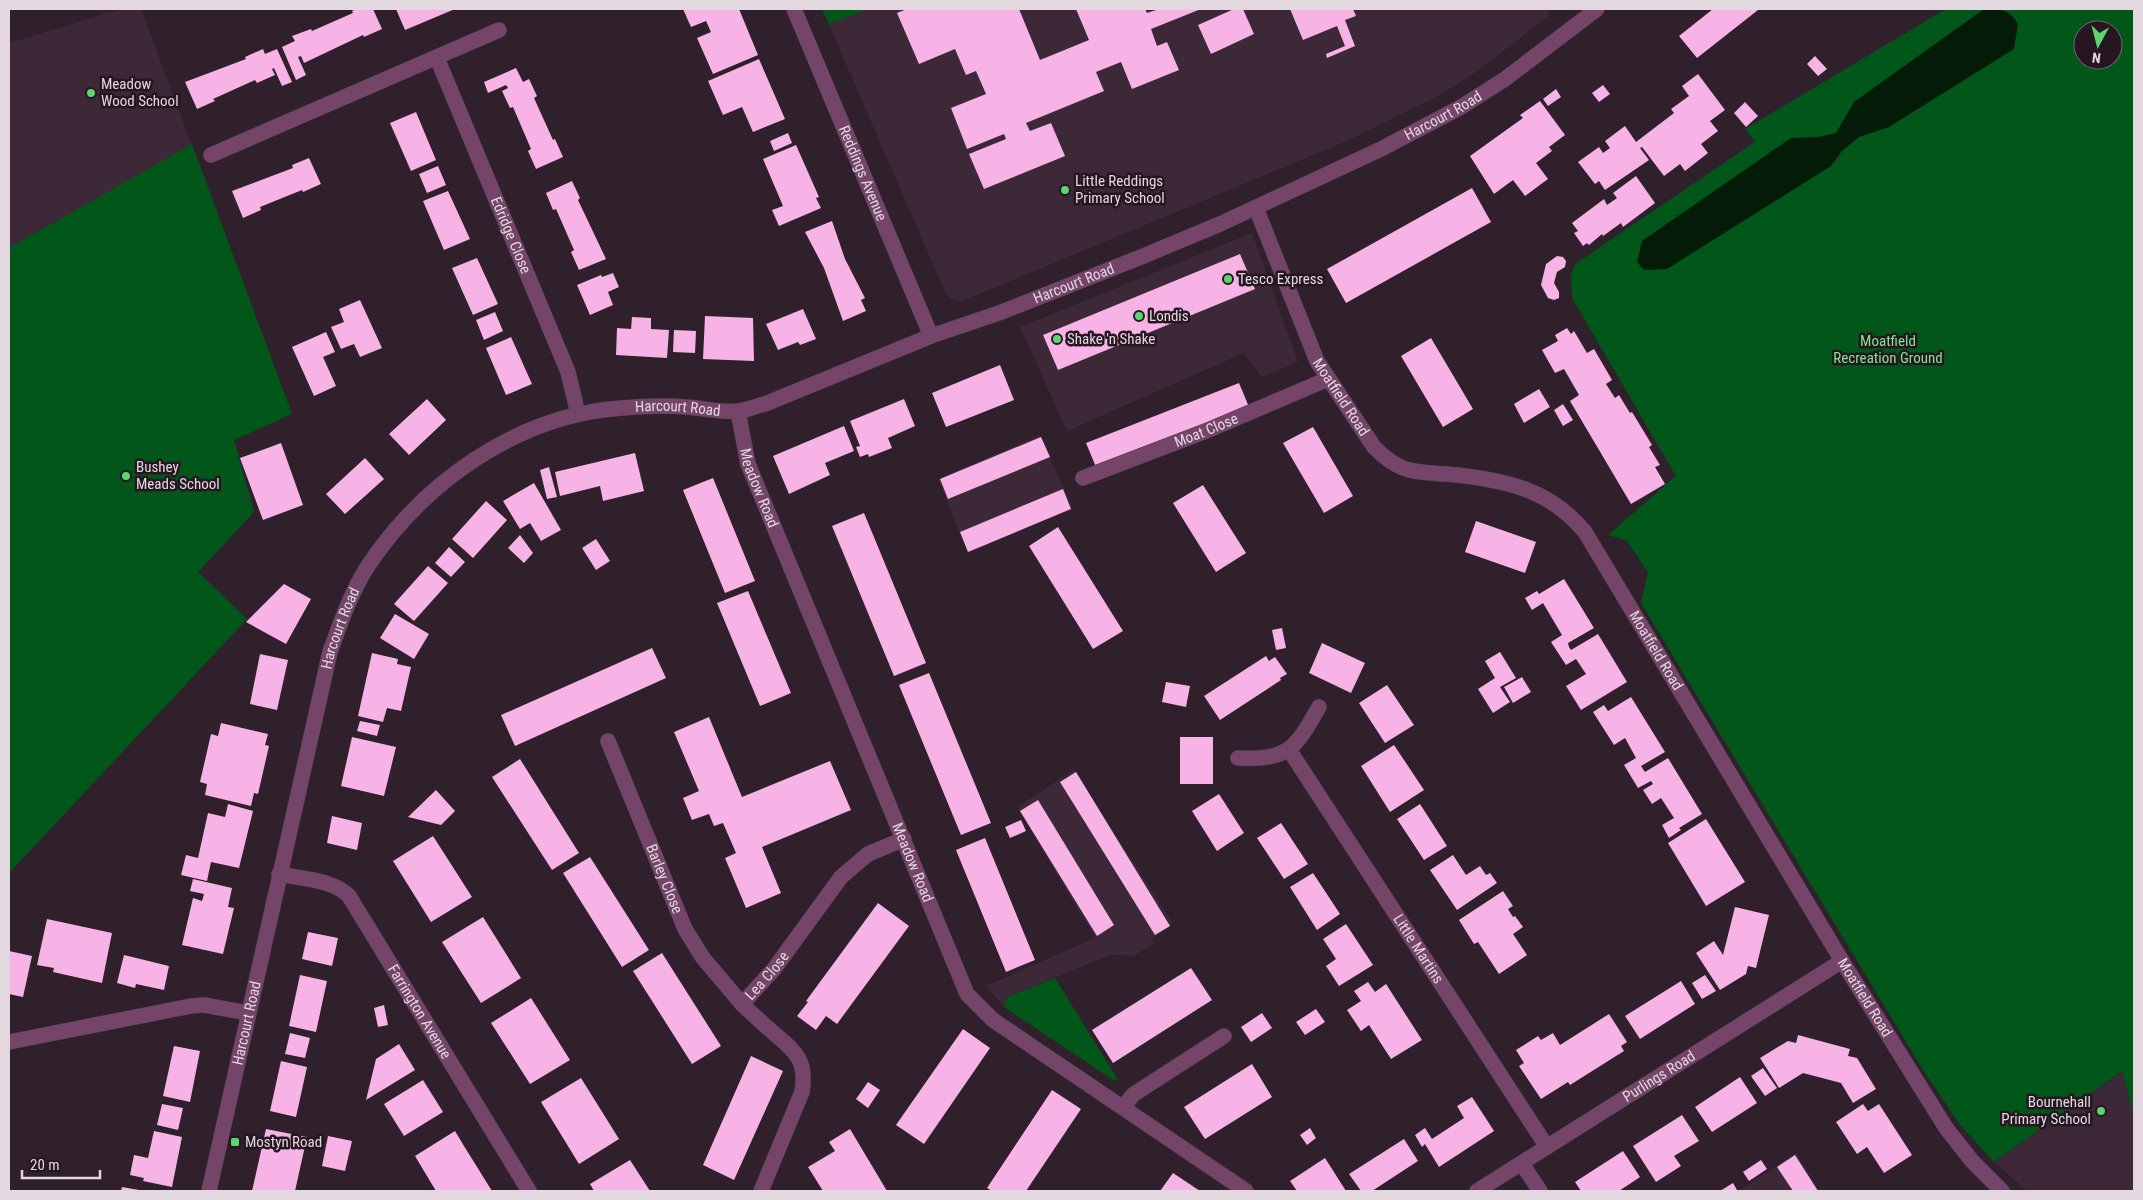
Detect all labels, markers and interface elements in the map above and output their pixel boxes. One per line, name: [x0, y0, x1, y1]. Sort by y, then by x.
north arrow: [2073, 20, 2123, 70]
text: N: [2091, 49, 2102, 66]
place label: Meadow Wood School: [101, 75, 179, 110]
marker: Meadow Wood School: [85, 87, 97, 99]
street label: Harcourt Road: [1401, 87, 1485, 144]
street label: Reddings Avenue: [835, 123, 891, 223]
place label: Little Reddings Primary School: [1075, 172, 1165, 207]
marker: Little Reddings Primary School: [1059, 184, 1071, 196]
street label: Edridge Close: [487, 194, 535, 276]
street label: Harcourt Road: [1031, 259, 1117, 308]
place label: Tesco Express: [1238, 270, 1324, 288]
marker: Tesco Express: [1222, 273, 1234, 285]
place label: Londis: [1149, 307, 1189, 325]
marker: Londis: [1133, 310, 1145, 322]
place label: Shake 'n Shake: [1067, 330, 1155, 348]
park label: Moatfield Recreation Ground: [1833, 332, 1943, 367]
marker: Shake 'n Shake: [1051, 333, 1063, 345]
street label: Moatfield Road: [1309, 355, 1373, 439]
street label: Harcourt Road: [634, 397, 721, 420]
street label: Moat Close: [1172, 409, 1241, 451]
street label: Meadow Road: [736, 447, 782, 530]
place label: Bushey Meads School: [136, 458, 220, 493]
marker: Bushey Meads School: [120, 470, 132, 482]
street label: Harcourt Road: [317, 585, 363, 671]
street label: Moatfield Road: [1625, 608, 1687, 694]
street label: Meadow Road: [888, 820, 937, 905]
street label: Barley Close: [642, 841, 687, 916]
street label: Little Martins: [1389, 911, 1448, 987]
street label: Lea Close: [741, 948, 793, 1004]
street label: Moatfield Road: [1834, 955, 1896, 1040]
street label: Farrington Avenue: [384, 961, 455, 1062]
street label: Harcourt Road: [229, 979, 265, 1067]
street label: Purlings Road: [1619, 1047, 1698, 1106]
place label: Bournehall Primary School: [2001, 1093, 2091, 1128]
marker: Bournehall Primary School: [2095, 1105, 2107, 1117]
place label: Mostyn Road: [245, 1133, 322, 1151]
marker: Mostyn Road: [229, 1136, 241, 1148]
scale bar: [22, 1148, 100, 1180]
text: 20 m: [30, 1156, 60, 1174]

